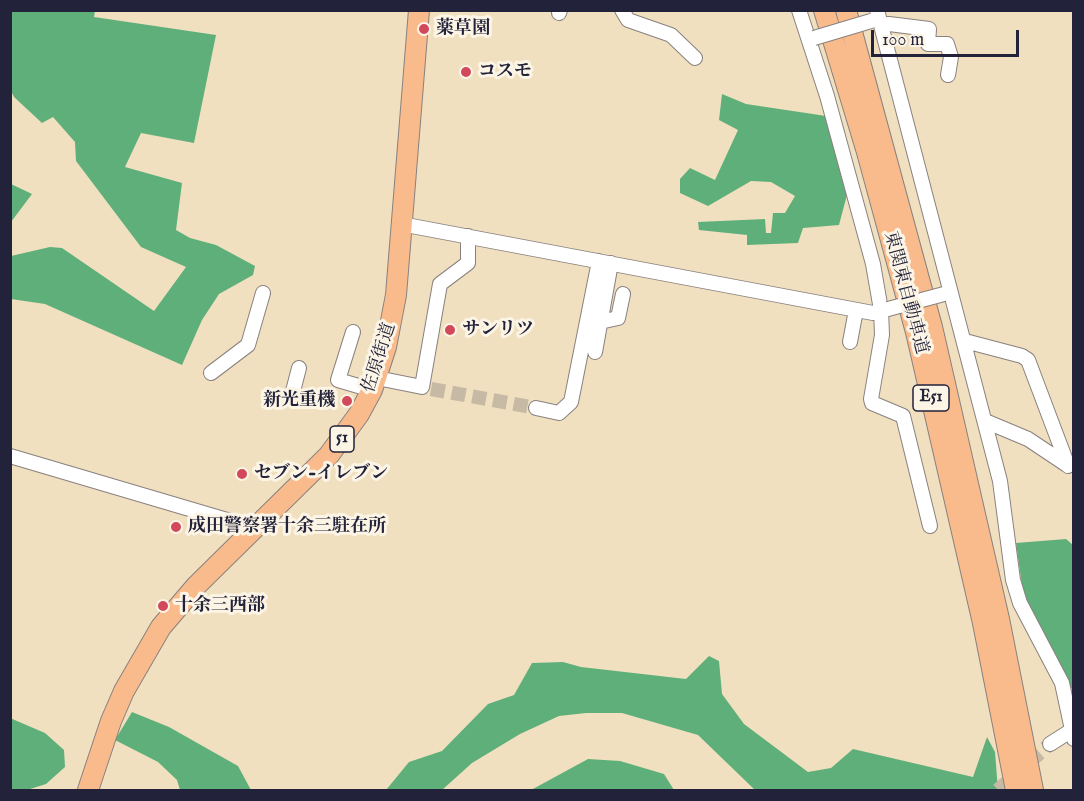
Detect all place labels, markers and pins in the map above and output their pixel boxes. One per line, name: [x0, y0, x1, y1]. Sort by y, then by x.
place label: 薬草園: [436, 18, 490, 40]
marker: 薬草園: [417, 22, 431, 36]
place label: コスモ: [478, 61, 532, 83]
marker: コスモ: [459, 65, 473, 79]
place label: サンリツ: [462, 319, 534, 341]
marker: サンリツ: [443, 323, 457, 337]
place label: 新光重機: [263, 390, 335, 412]
marker: 新光重機: [340, 394, 354, 408]
place label: セブン-イレブン: [254, 463, 388, 485]
marker: セブン-イレブン: [235, 467, 249, 481]
place label: 成田警察署十余三駐在所: [188, 516, 386, 538]
marker: 成田警察署十余三駐在所: [169, 520, 183, 534]
place label: 十余三西部: [175, 595, 265, 617]
marker: 十余三西部: [156, 599, 170, 613]

